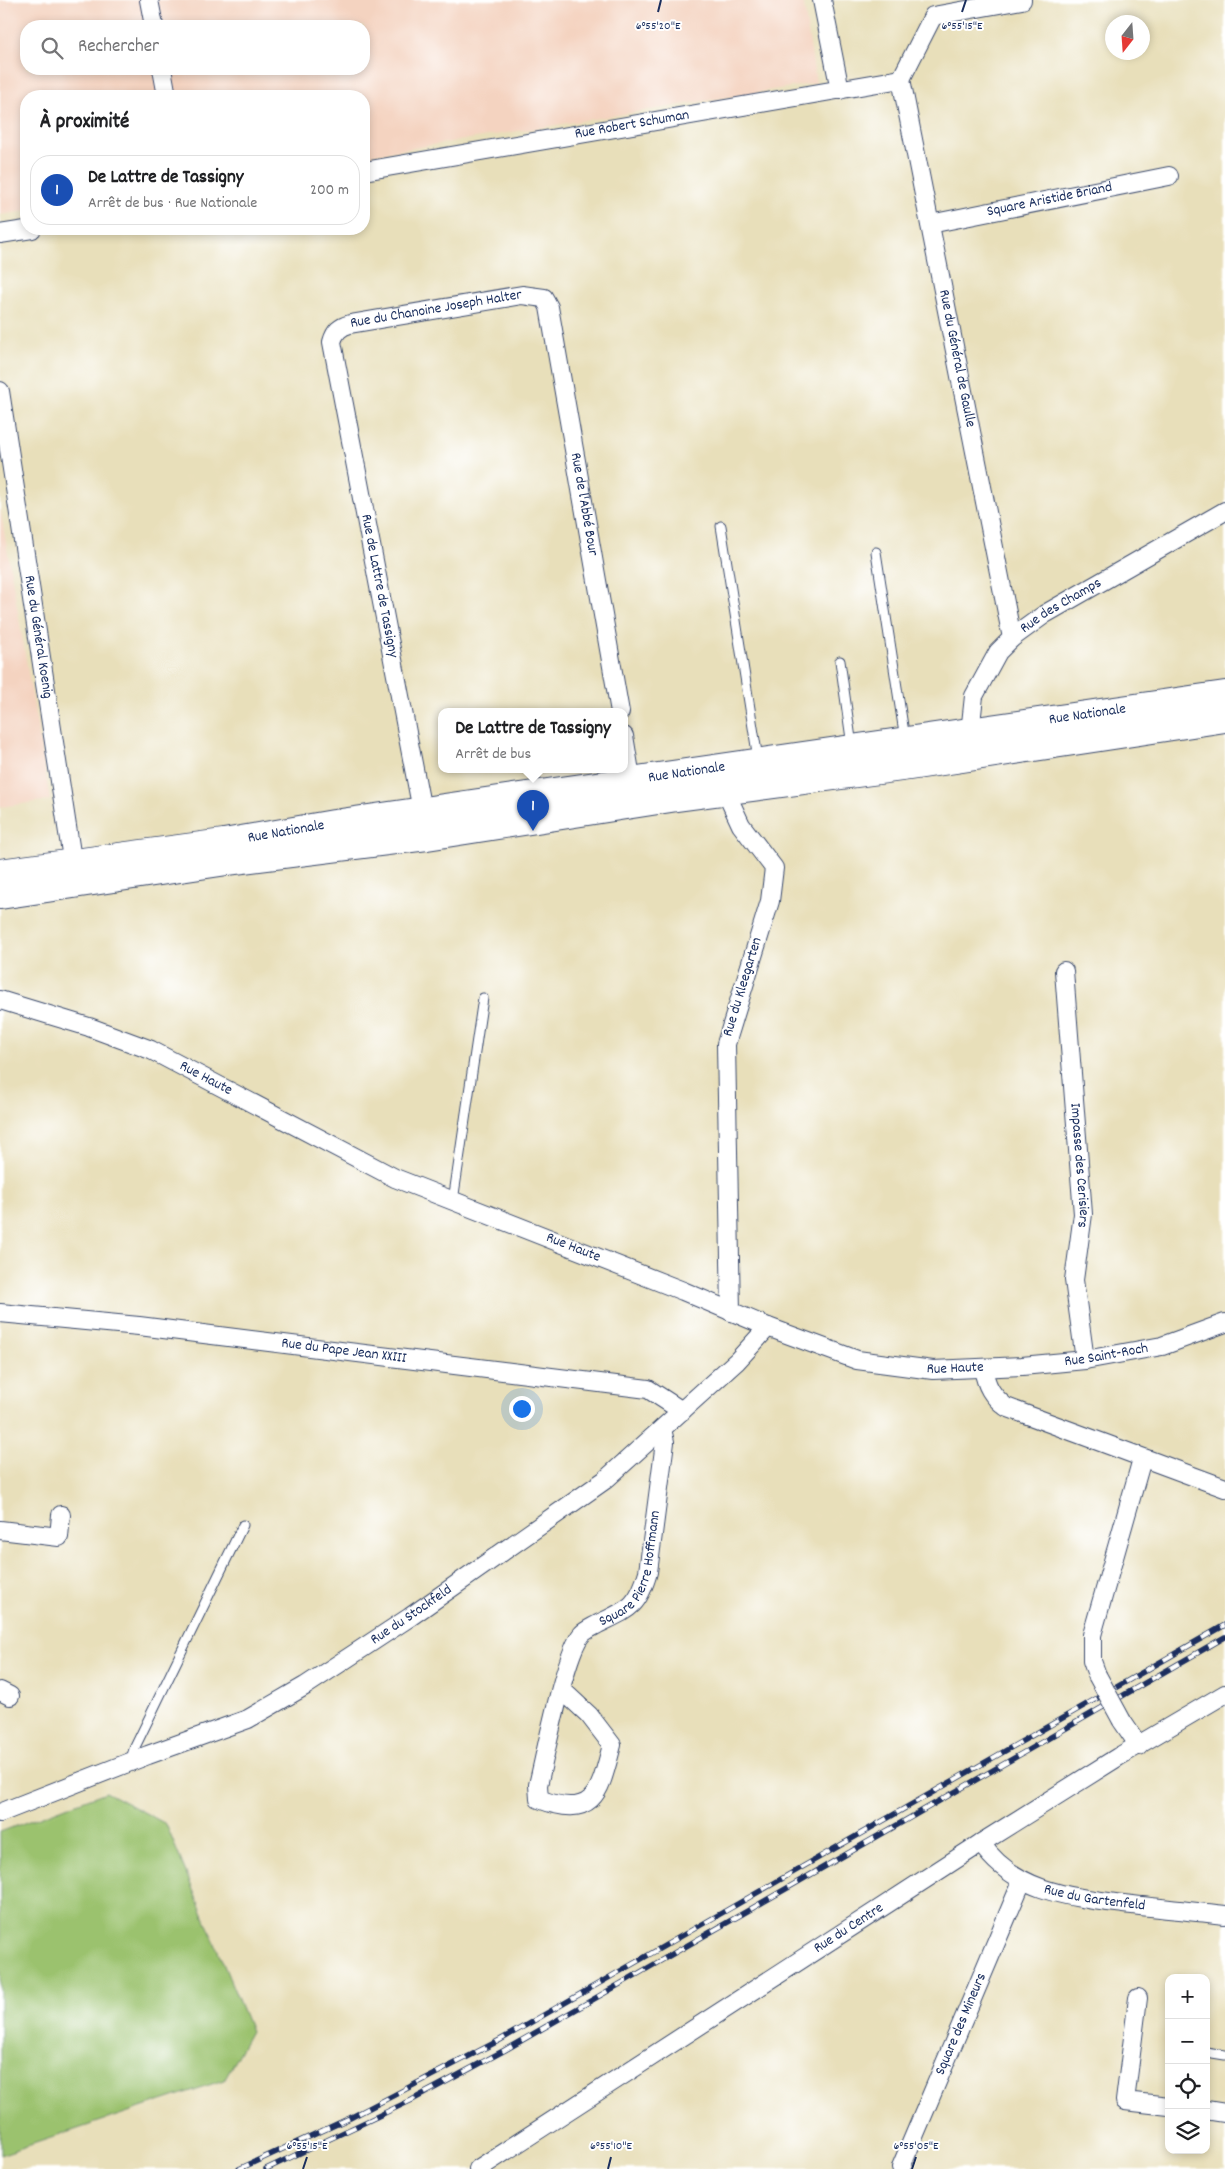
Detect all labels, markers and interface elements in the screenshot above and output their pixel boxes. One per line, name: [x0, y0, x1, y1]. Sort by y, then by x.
north arrow: [1105, 15, 1150, 60]
text: 6°55'20"E: [636, 18, 681, 35]
text: 6°55'15"E: [941, 18, 983, 35]
search box: [20, 20, 370, 75]
icon: search: [38, 34, 66, 62]
text: Rechercher: [78, 34, 159, 61]
street label: Rue Robert Schuman: [573, 104, 691, 146]
text: À proximité: [40, 108, 129, 138]
text: De Lattre de Tassigny: [88, 165, 243, 192]
street label: Square Aristide Briand: [985, 177, 1114, 223]
text: 1: [55, 179, 59, 202]
text: 200 m: [310, 179, 349, 202]
text: Arrêt de bus · Rue Nationale: [88, 192, 257, 215]
street label: Rue du Chanoine Joseph Halter: [349, 284, 524, 335]
street label: Rue du Général de Gaulle: [932, 288, 981, 430]
street label: Rue de l'Abbé Bour: [564, 451, 604, 558]
street label: Rue de Lattre de Tassigny: [354, 512, 404, 661]
street label: Rue des Champs: [1016, 573, 1106, 639]
street label: Rue du Général Koenig: [18, 574, 58, 700]
street label: Rue Nationale: [1048, 698, 1128, 731]
popup: [438, 708, 628, 773]
text: De Lattre de Tassigny: [455, 716, 611, 743]
text: Arrêt de bus: [455, 743, 531, 766]
street label: Rue Nationale: [647, 756, 727, 789]
pin: 1: [517, 790, 549, 831]
street label: Rue Nationale: [246, 815, 326, 850]
street label: Rue du Kleegarten: [717, 935, 769, 1039]
street label: Rue Haute: [175, 1056, 237, 1102]
street label: Impasse des Cerisiers: [1063, 1102, 1094, 1229]
street label: Rue Haute: [542, 1227, 604, 1269]
street label: Rue du Pape Jean XXIII: [280, 1333, 408, 1370]
street label: Rue Saint-Roch: [1063, 1338, 1150, 1373]
street label: Rue Haute: [925, 1357, 984, 1381]
your location: [509, 1396, 535, 1422]
street label: Square Pierre Hoffmann: [595, 1509, 667, 1633]
street label: Rue du Stockfeld: [366, 1580, 457, 1651]
street label: Rue du Gartenfeld: [1041, 1879, 1146, 1917]
street label: Rue du Centre: [810, 1898, 889, 1959]
street label: Square des Mineurs: [930, 1970, 993, 2079]
map controls: [1165, 1974, 1210, 2154]
button: +: [1165, 1974, 1210, 2019]
button: −: [1165, 2019, 1210, 2064]
button: locate: [1165, 2064, 1210, 2109]
button: layers: [1165, 2109, 1210, 2154]
text: 6°55'15"E: [286, 2138, 328, 2155]
text: 6°55'10"E: [590, 2138, 633, 2155]
text: 6°55'05"E: [893, 2138, 939, 2155]

